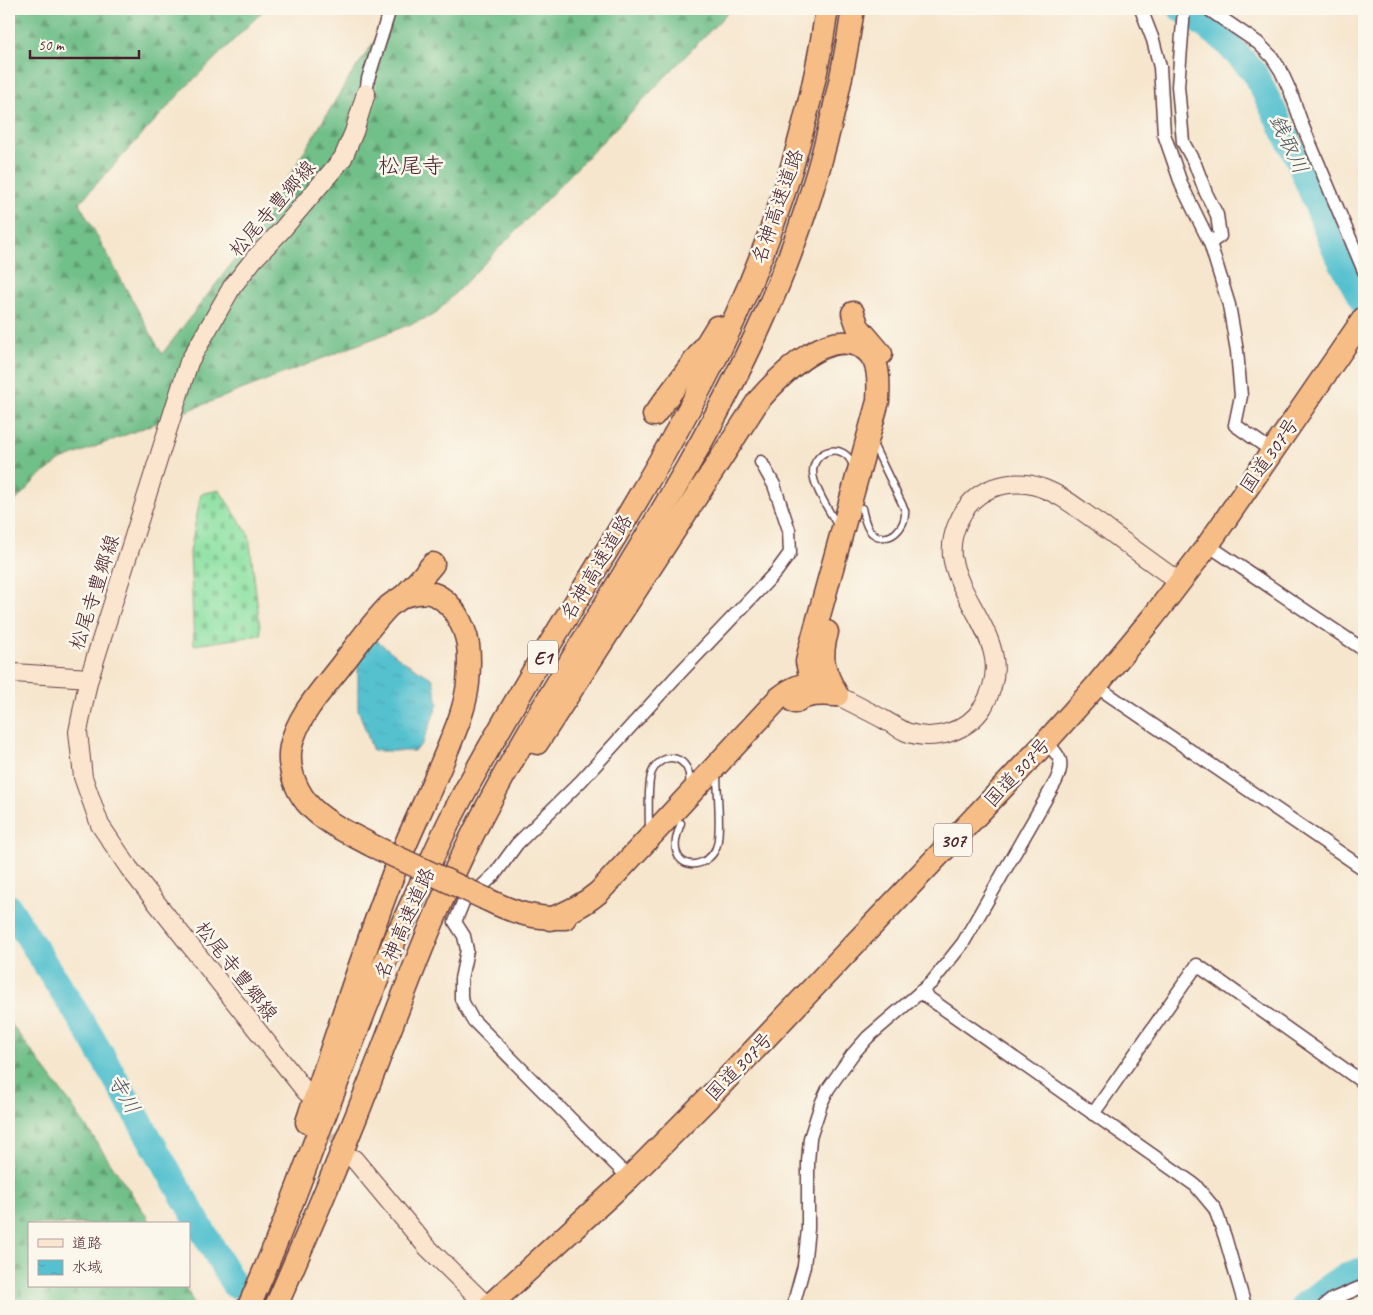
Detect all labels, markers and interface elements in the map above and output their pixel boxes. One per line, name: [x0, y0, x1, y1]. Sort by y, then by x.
scale bar: [30, 28, 139, 60]
text: 50 m: [38, 36, 65, 55]
water label: 銭取川: [1264, 110, 1314, 178]
street label: 名神高速道路: [746, 145, 809, 267]
district label: 松尾寺: [378, 152, 444, 180]
street label: 松尾寺豊郷線: [224, 155, 321, 262]
street label: 国道307号: [1234, 412, 1305, 498]
street label: 名神高速道路: [555, 509, 638, 625]
street label: 松尾寺豊郷線: [64, 531, 125, 653]
road number: E1: [528, 640, 558, 674]
street label: 国道307号: [979, 732, 1056, 813]
road number: 307: [934, 824, 972, 856]
street label: 名神高速道路: [369, 863, 440, 983]
street label: 松尾寺豊郷線: [190, 916, 283, 1026]
street label: 国道307号: [700, 1026, 779, 1106]
water label: 寺川: [102, 1069, 146, 1119]
legend: [28, 1222, 190, 1288]
text: 道路: [72, 1234, 102, 1253]
text: 水域: [72, 1258, 102, 1277]

